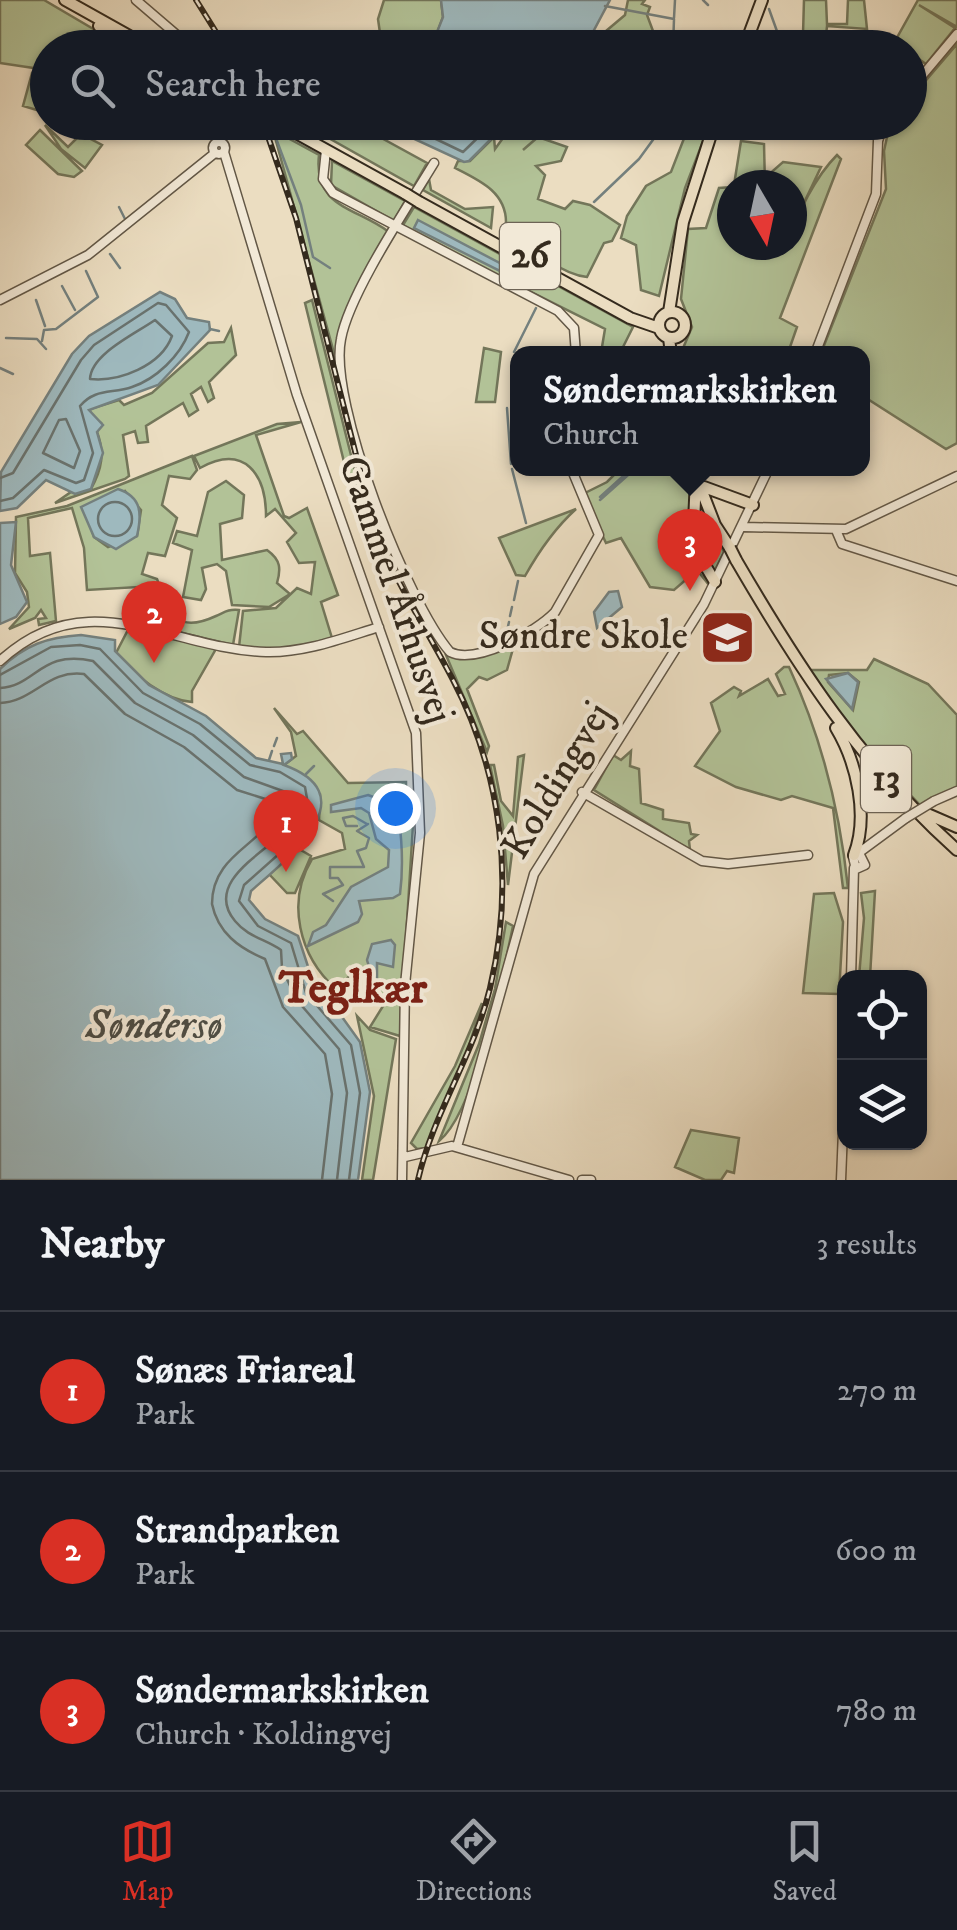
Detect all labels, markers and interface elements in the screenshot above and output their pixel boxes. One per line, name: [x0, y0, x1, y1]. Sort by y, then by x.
search box: [30, 30, 927, 140]
icon: search: [65, 58, 120, 113]
text: Search here: [145, 61, 321, 109]
north arrow: [717, 170, 807, 260]
road number: 26: [500, 223, 560, 289]
popup: [510, 346, 870, 476]
text: Søndermarkskirken: [543, 367, 837, 415]
text: Church: [543, 415, 639, 455]
street label: Gammel Århusvej: [326, 449, 465, 730]
pin: 3: [658, 508, 722, 591]
pin: 2: [122, 580, 186, 663]
school or university icon: Søndre Skole: [697, 607, 757, 667]
place label: Søndre Skole: [479, 612, 688, 662]
street label: Koldingvej: [492, 693, 624, 869]
road number: 13: [861, 746, 911, 812]
your location: [370, 783, 421, 834]
pin: 1: [254, 790, 318, 872]
district label: Teglkær: [278, 961, 428, 1017]
map controls: [837, 970, 927, 1150]
button: locate: [837, 970, 927, 1060]
water label: Søndersø: [84, 1000, 223, 1052]
button: layers: [837, 1060, 927, 1150]
text: Nearby: [40, 1219, 164, 1271]
text: 3 results: [816, 1225, 917, 1265]
text: Sønæs Friareal: [135, 1347, 355, 1395]
text: 1: [67, 1371, 78, 1411]
text: 270 m: [837, 1371, 917, 1411]
text: Park: [135, 1395, 195, 1435]
text: Strandparken: [135, 1507, 339, 1555]
text: 2: [65, 1531, 80, 1571]
text: 600 m: [835, 1531, 917, 1571]
text: Park: [135, 1555, 195, 1595]
text: Søndermarkskirken: [135, 1667, 429, 1715]
text: 3: [67, 1691, 78, 1731]
text: 780 m: [836, 1691, 917, 1731]
text: Church · Koldingvej: [135, 1715, 392, 1755]
tab: Map: [120, 1814, 175, 1909]
tab: Directions: [416, 1814, 532, 1909]
tab: Saved: [772, 1814, 837, 1909]

